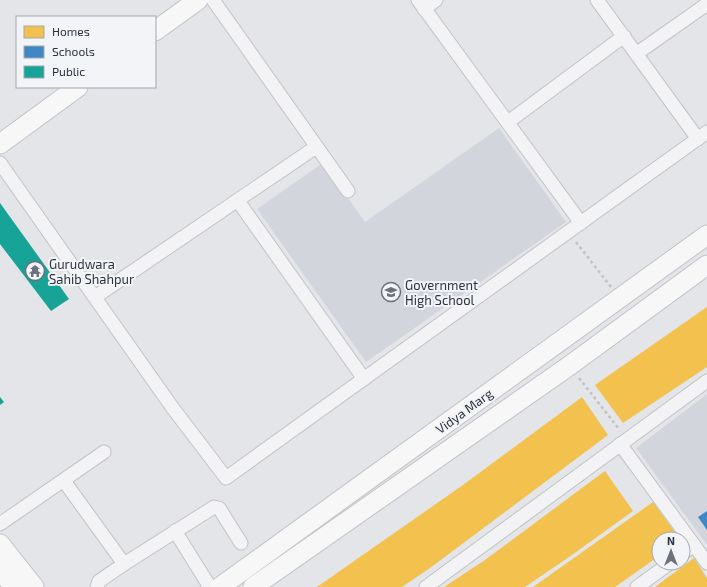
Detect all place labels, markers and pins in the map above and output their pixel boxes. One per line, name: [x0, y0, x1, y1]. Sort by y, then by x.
place label: Gurudwara Sahib Shahpur: [49, 256, 134, 287]
temple icon: Gurudwara Sahib Shahpur: [24, 260, 46, 282]
place label: Government High School: [405, 277, 478, 308]
school or university icon: Government High School: [380, 281, 402, 303]

